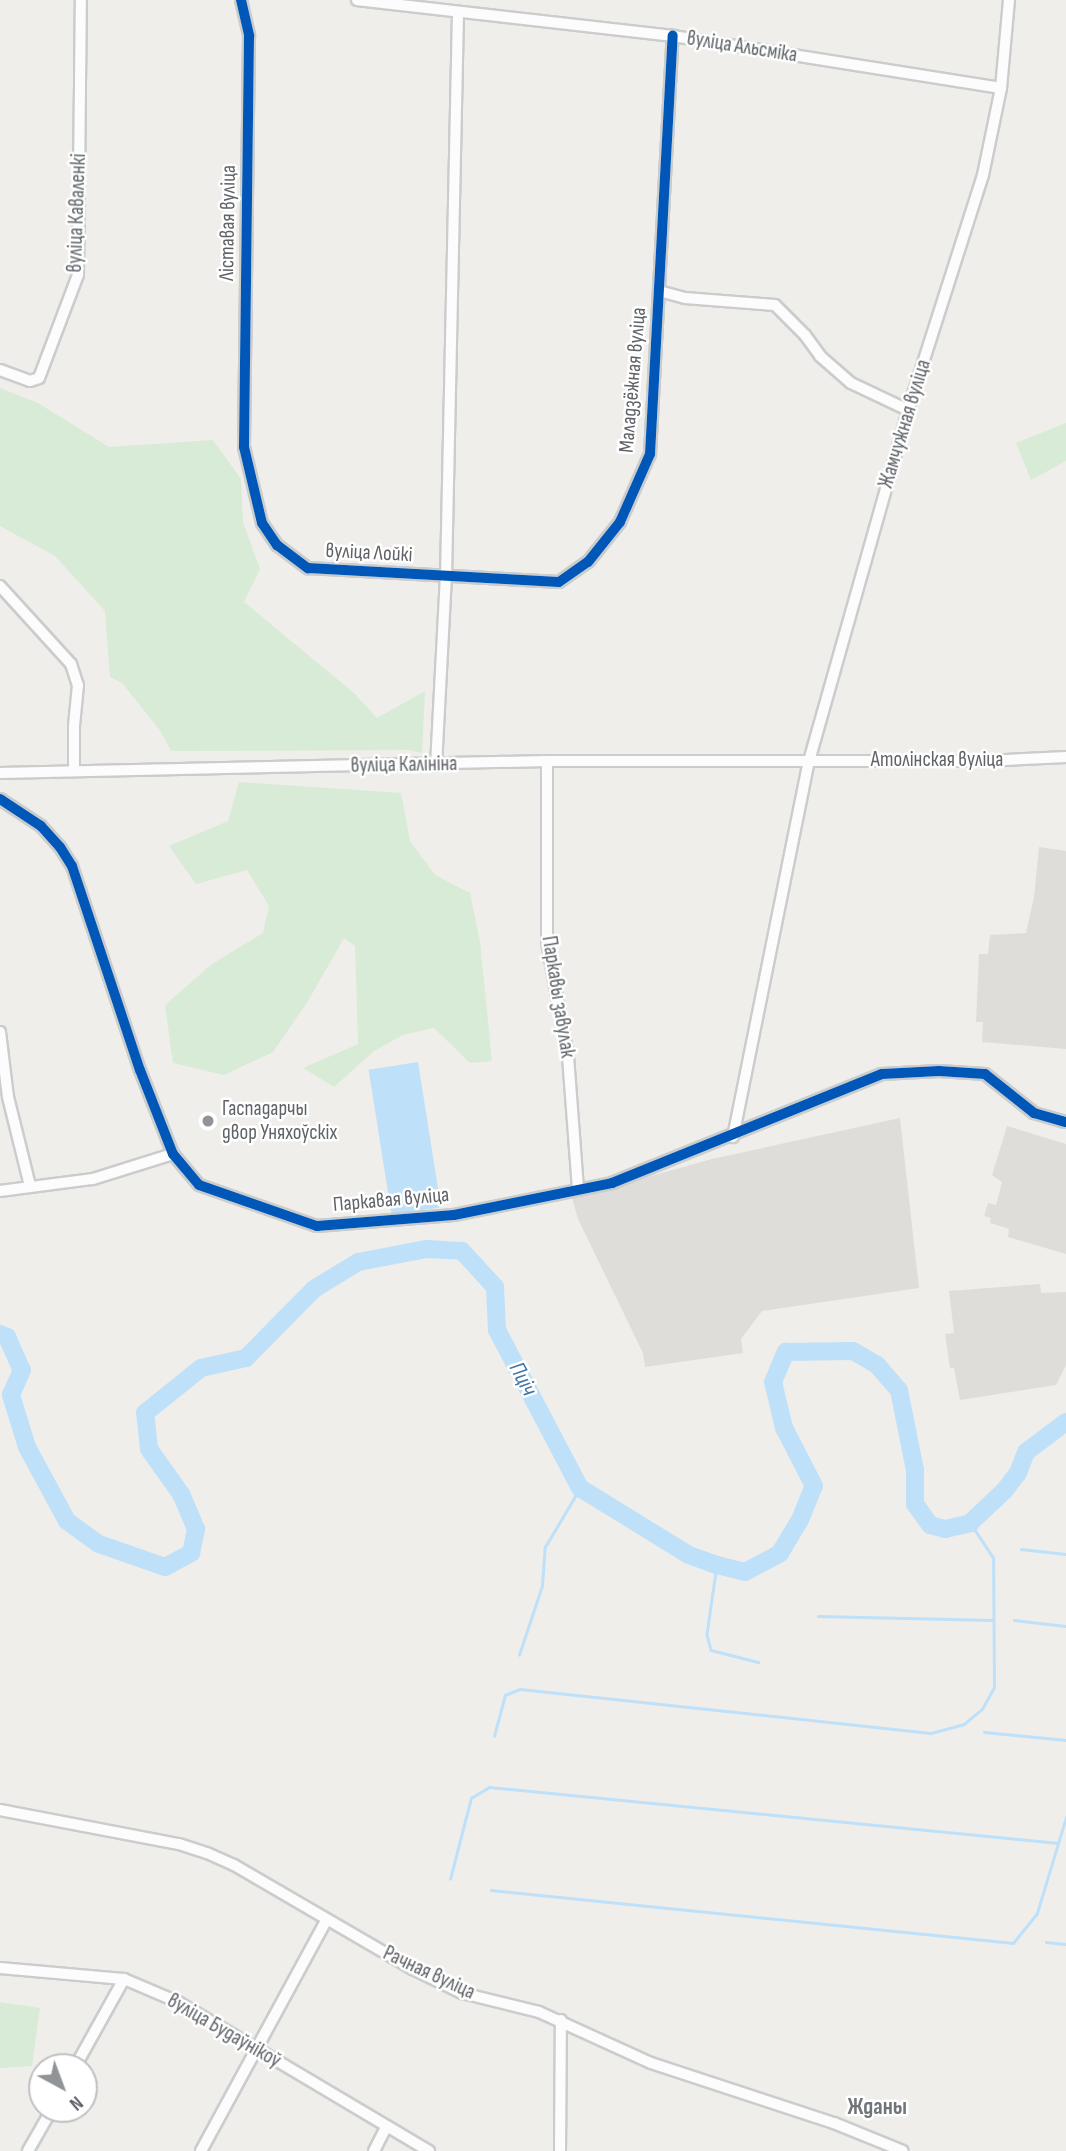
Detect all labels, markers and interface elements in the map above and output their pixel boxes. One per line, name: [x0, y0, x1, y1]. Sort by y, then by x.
street label: вуліца Альсміка: [685, 26, 799, 68]
street label: вуліца Каваленкі: [62, 153, 92, 273]
street label: Ліставая вуліца: [214, 165, 242, 281]
street label: Маладзёжная вуліца: [614, 306, 652, 454]
street label: Жамчужная вуліца: [873, 357, 937, 491]
street label: вуліца Лойкі: [325, 538, 413, 568]
street label: Атолінская вуліца: [871, 747, 1003, 773]
street label: вуліца Калініна: [350, 751, 458, 779]
street label: Паркавы завулак: [536, 934, 580, 1060]
place label: Гаспадарчы двор Уняхоўскіх: [222, 1096, 337, 1146]
marker: Гаспадарчы двор Уняхоўскіх: [200, 1113, 216, 1129]
street label: Паркавая вуліца: [332, 1182, 450, 1218]
water label: Пціч: [503, 1357, 543, 1401]
street label: Рачная вуліца: [379, 1941, 479, 2005]
street label: вуліца Будаўнікоў: [163, 1988, 285, 2074]
north arrow: [28, 2053, 98, 2123]
text: N: [64, 2091, 87, 2115]
district label: Жданы: [847, 2093, 907, 2121]

